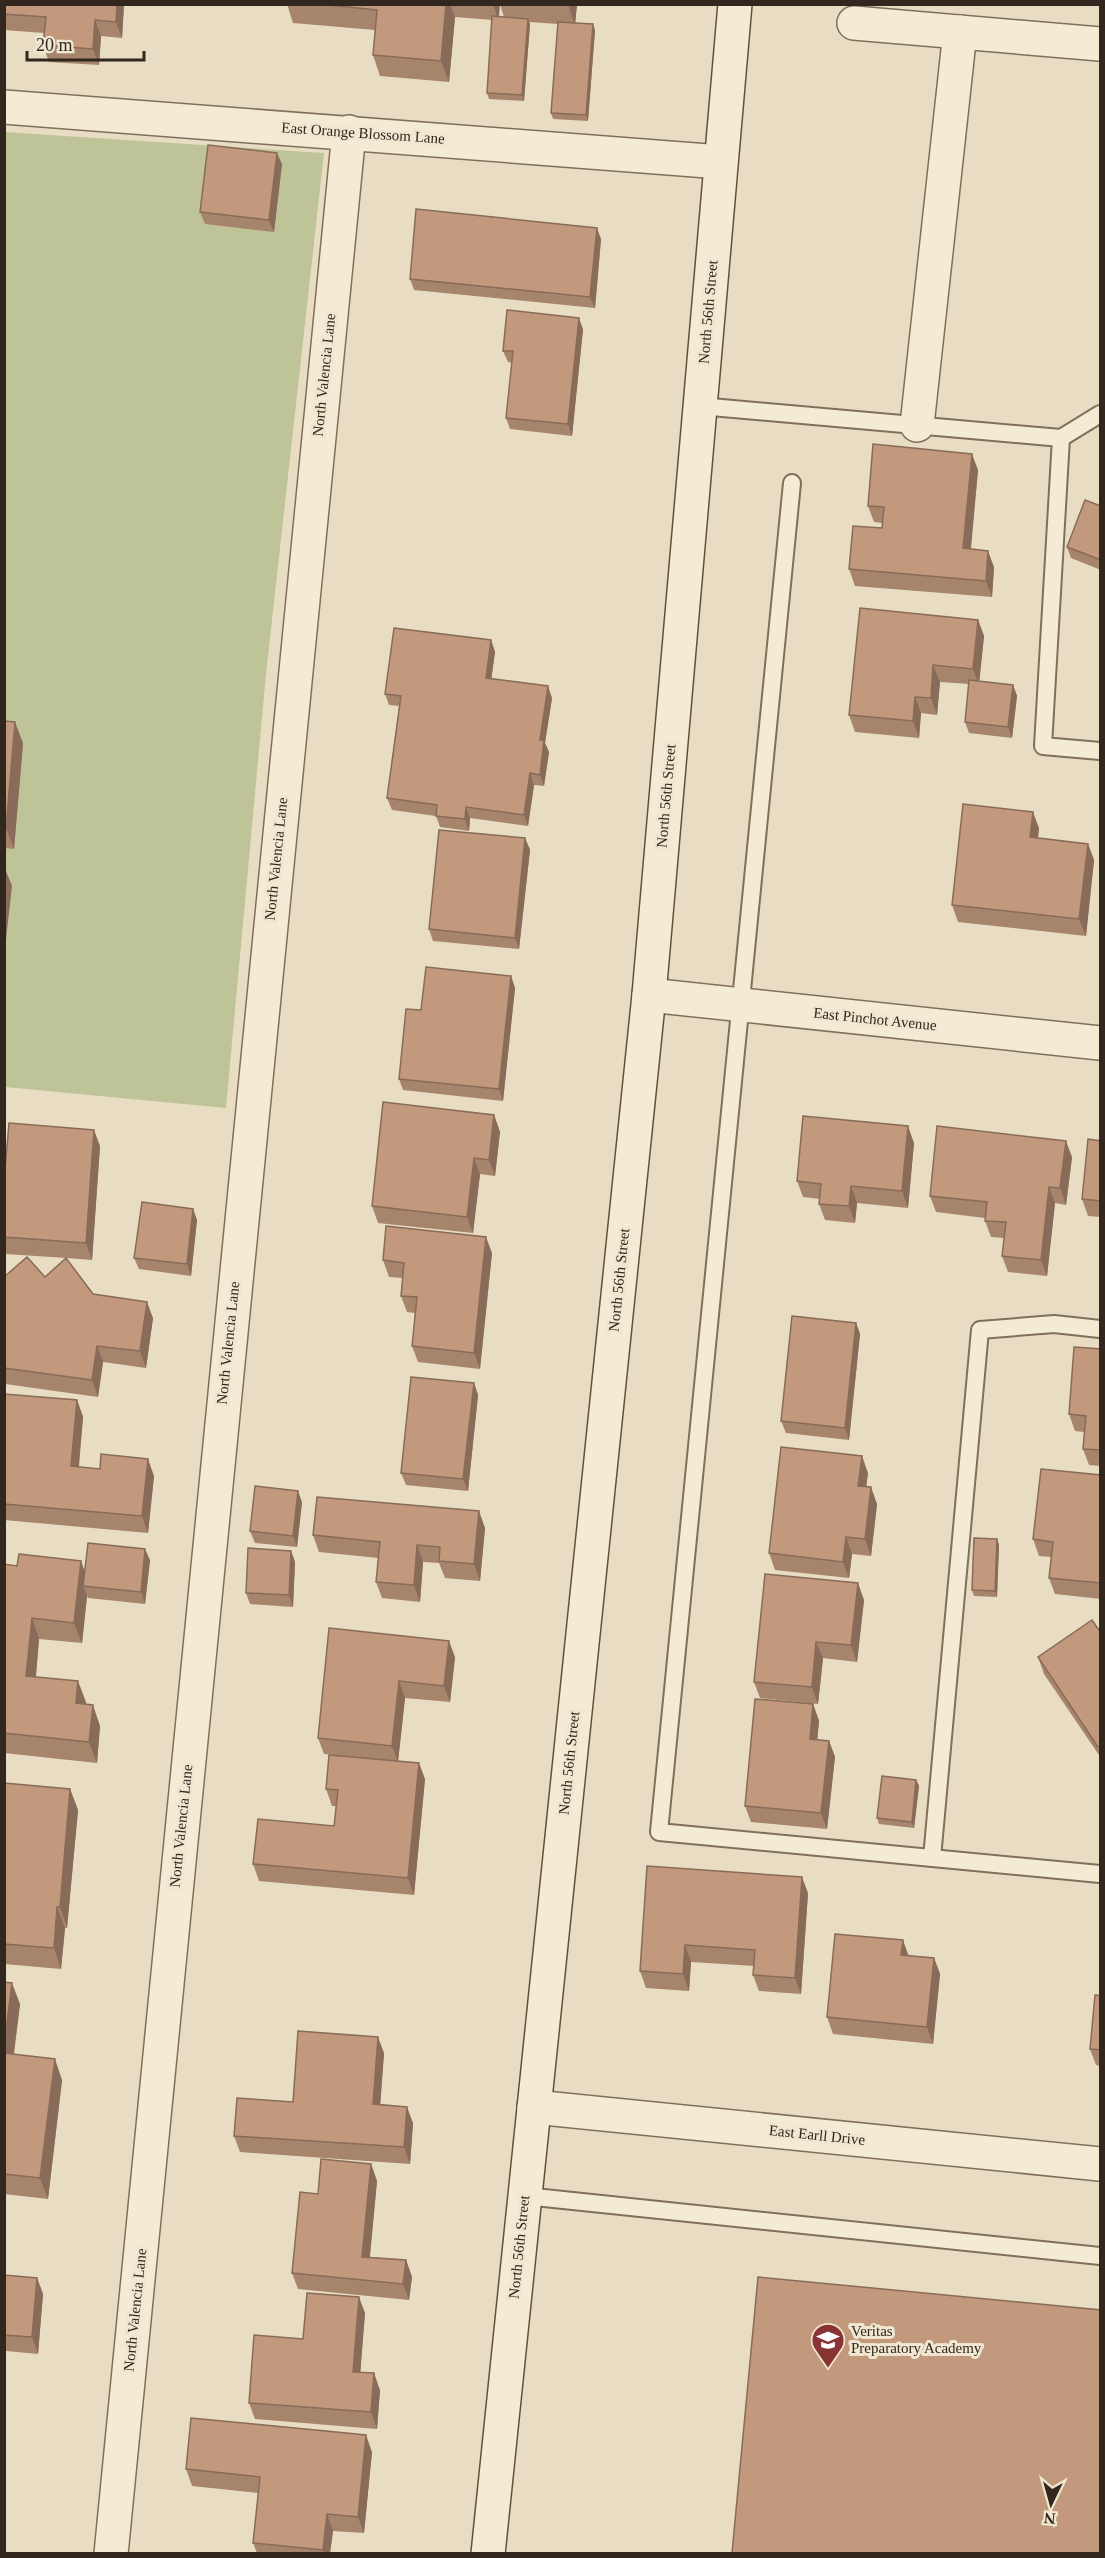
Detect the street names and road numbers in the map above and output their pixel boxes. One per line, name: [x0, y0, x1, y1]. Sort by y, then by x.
street label: East Orange Blossom Lane: [281, 119, 446, 147]
street label: North 56th Street: [695, 259, 721, 365]
street label: North Valencia Lane: [310, 312, 338, 437]
street label: North 56th Street: [653, 743, 679, 849]
street label: North Valencia Lane: [262, 796, 290, 921]
street label: East Pinchot Avenue: [813, 1005, 938, 1033]
street label: North 56th Street: [606, 1227, 632, 1333]
street label: North Valencia Lane: [214, 1280, 242, 1405]
street label: North 56th Street: [556, 1710, 582, 1816]
street label: North Valencia Lane: [167, 1763, 195, 1888]
street label: East Earll Drive: [768, 2122, 866, 2148]
street label: North 56th Street: [506, 2194, 532, 2300]
street label: North Valencia Lane: [121, 2247, 149, 2372]

